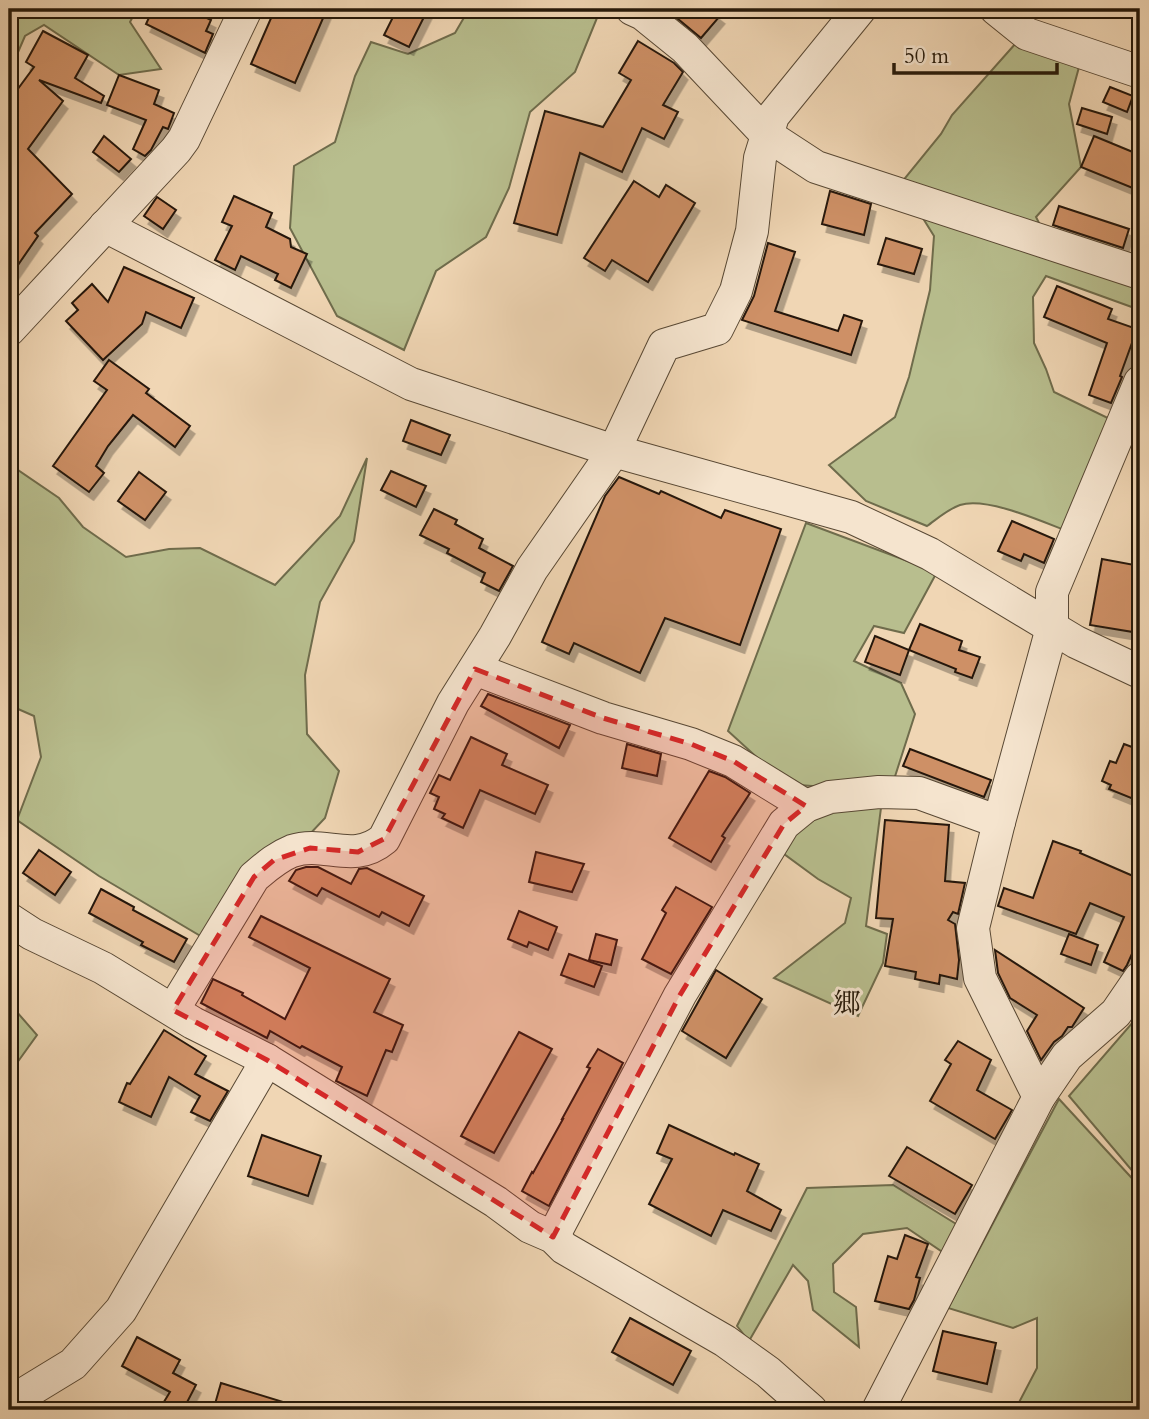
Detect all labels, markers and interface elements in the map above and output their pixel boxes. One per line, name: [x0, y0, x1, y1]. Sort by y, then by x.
scale bar: [894, 32, 1056, 76]
text: 50 m: [904, 42, 949, 71]
district label: 郷: [833, 985, 861, 1023]

